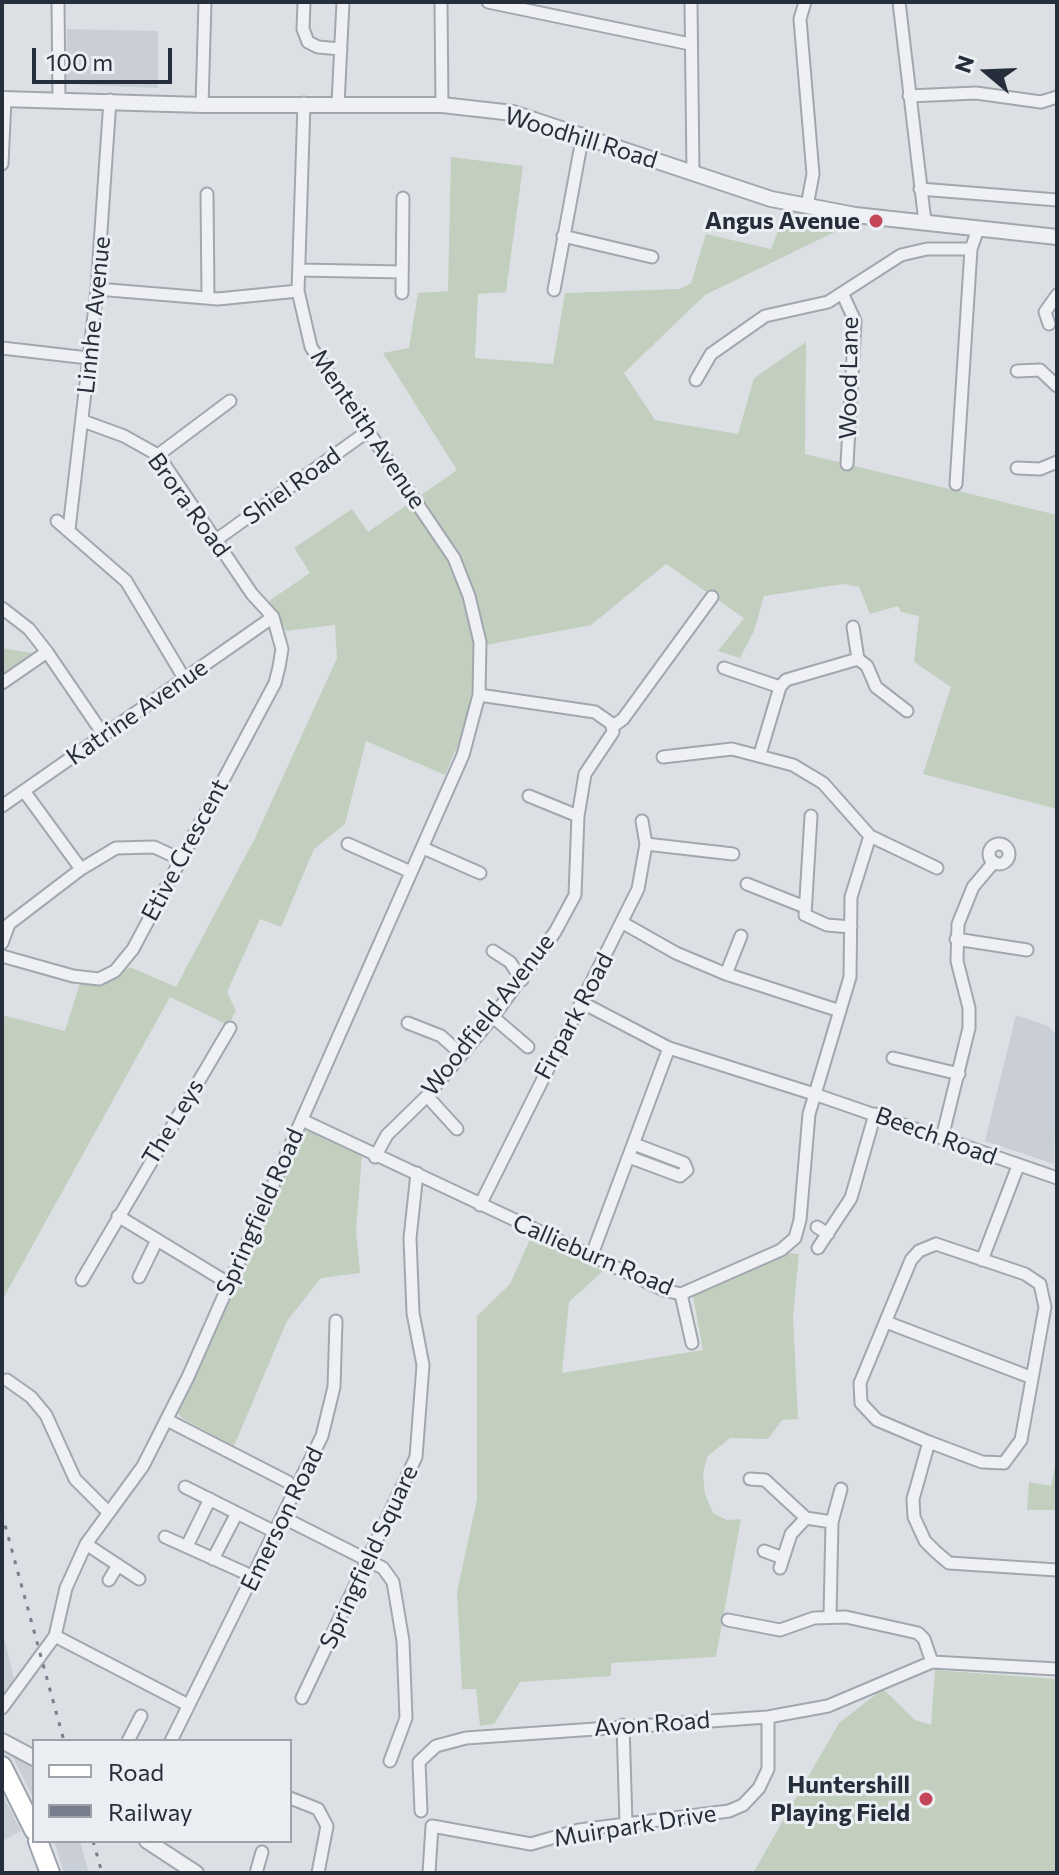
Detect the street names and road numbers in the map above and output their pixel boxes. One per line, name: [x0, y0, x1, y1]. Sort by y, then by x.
street label: Woodhill Road: [501, 101, 661, 175]
street label: Linnhe Avenue: [71, 235, 117, 395]
street label: Wood Lane: [834, 316, 864, 440]
street label: Menteith Avenue: [304, 344, 432, 514]
street label: Shiel Road: [238, 441, 346, 531]
street label: Brora Road: [142, 447, 236, 563]
street label: Katrine Avenue: [61, 653, 213, 771]
street label: Etive Crescent: [136, 774, 234, 926]
street label: Woodfield Avenue: [416, 928, 560, 1102]
street label: Firpark Road: [529, 948, 619, 1084]
street label: The Leys: [136, 1074, 210, 1170]
street label: Beech Road: [871, 1101, 1001, 1171]
street label: Springfield Road: [210, 1124, 310, 1300]
street label: Callieburn Road: [508, 1208, 678, 1302]
street label: Emerson Road: [235, 1442, 329, 1596]
street label: Springfield Square: [314, 1460, 424, 1654]
street label: Avon Road: [593, 1706, 711, 1742]
street label: Muirpark Drive: [552, 1799, 718, 1853]

